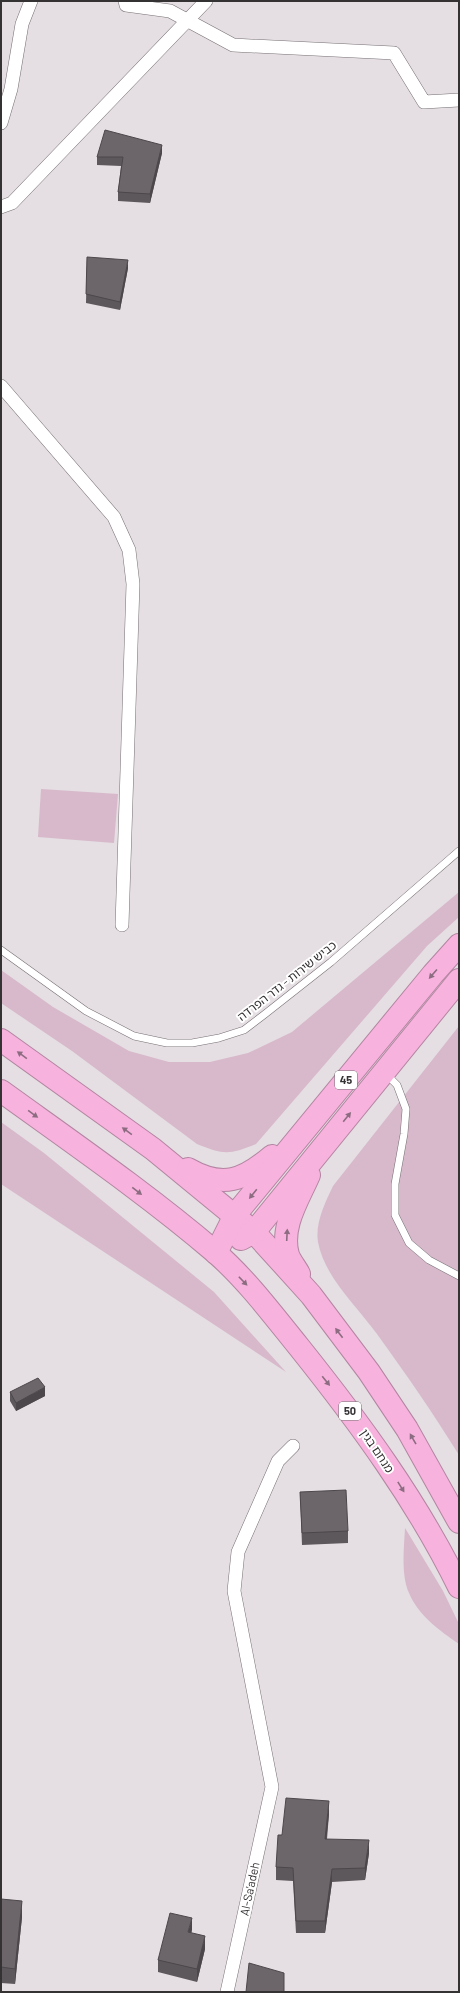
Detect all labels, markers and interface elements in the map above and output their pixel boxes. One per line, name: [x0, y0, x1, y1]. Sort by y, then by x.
street label: כביש שירות - גדר הפרדה: [234, 937, 339, 1023]
one-way arrow: [429, 970, 438, 979]
one-way arrow: [16, 1051, 27, 1059]
road number: 45: [335, 1071, 357, 1089]
one-way arrow: [27, 1109, 38, 1118]
one-way arrow: [342, 1111, 351, 1122]
one-way arrow: [122, 1126, 133, 1135]
one-way arrow: [132, 1186, 143, 1195]
one-way arrow: [248, 1188, 257, 1199]
one-way arrow: [284, 1228, 290, 1241]
one-way arrow: [238, 1276, 248, 1286]
one-way arrow: [335, 1327, 343, 1338]
one-way arrow: [322, 1375, 331, 1386]
road number: 50: [339, 1402, 361, 1420]
street label: מנחם בגין: [358, 1426, 398, 1475]
one-way arrow: [409, 1434, 416, 1445]
one-way arrow: [397, 1482, 405, 1492]
street label: Al-Sa'adeh: [236, 1861, 262, 1917]

